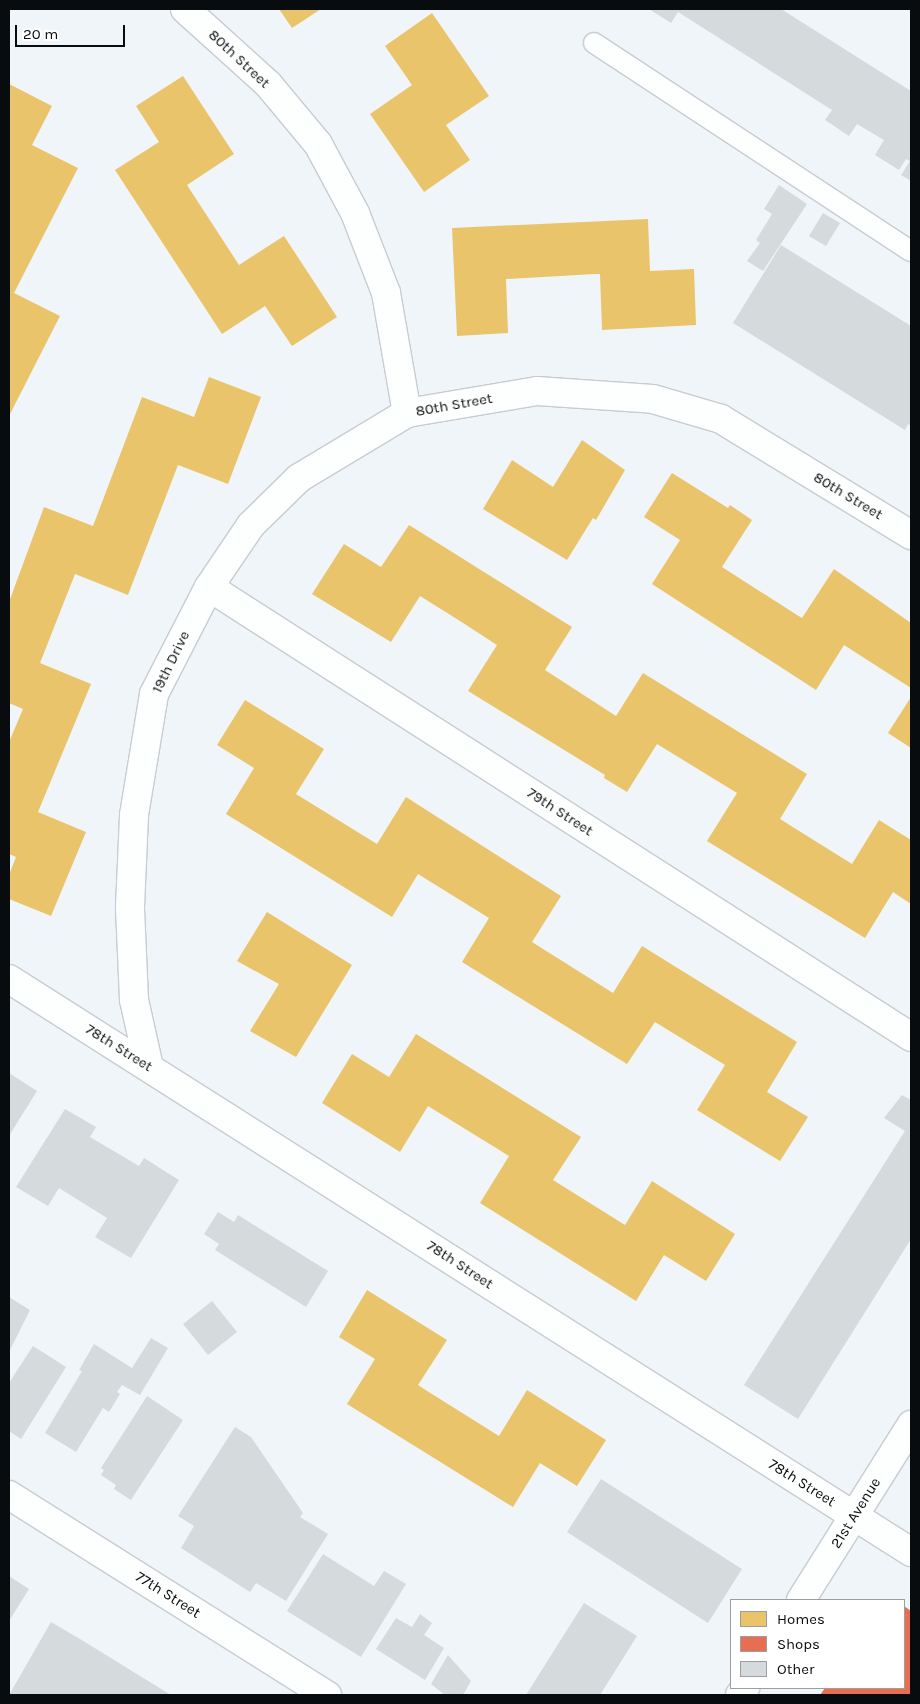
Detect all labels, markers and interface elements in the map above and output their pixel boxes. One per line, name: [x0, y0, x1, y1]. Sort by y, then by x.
scale bar: [18, 15, 128, 47]
text: 20 m: [23, 25, 58, 43]
street label: 80th Street: [205, 26, 273, 92]
street label: 80th Street: [414, 389, 494, 421]
street label: 80th Street: [810, 468, 886, 524]
street label: 19th Drive: [148, 628, 194, 696]
street label: 79th Street: [524, 784, 596, 840]
street label: 78th Street: [82, 1020, 156, 1076]
street label: 78th Street: [423, 1237, 497, 1293]
street label: 78th Street: [765, 1455, 839, 1511]
street label: 21st Avenue: [827, 1474, 885, 1552]
street label: 77th Street: [132, 1568, 204, 1622]
legend: [730, 1599, 905, 1689]
text: Homes: [777, 1610, 825, 1628]
text: Shops: [777, 1635, 820, 1653]
text: Other: [777, 1660, 815, 1678]

